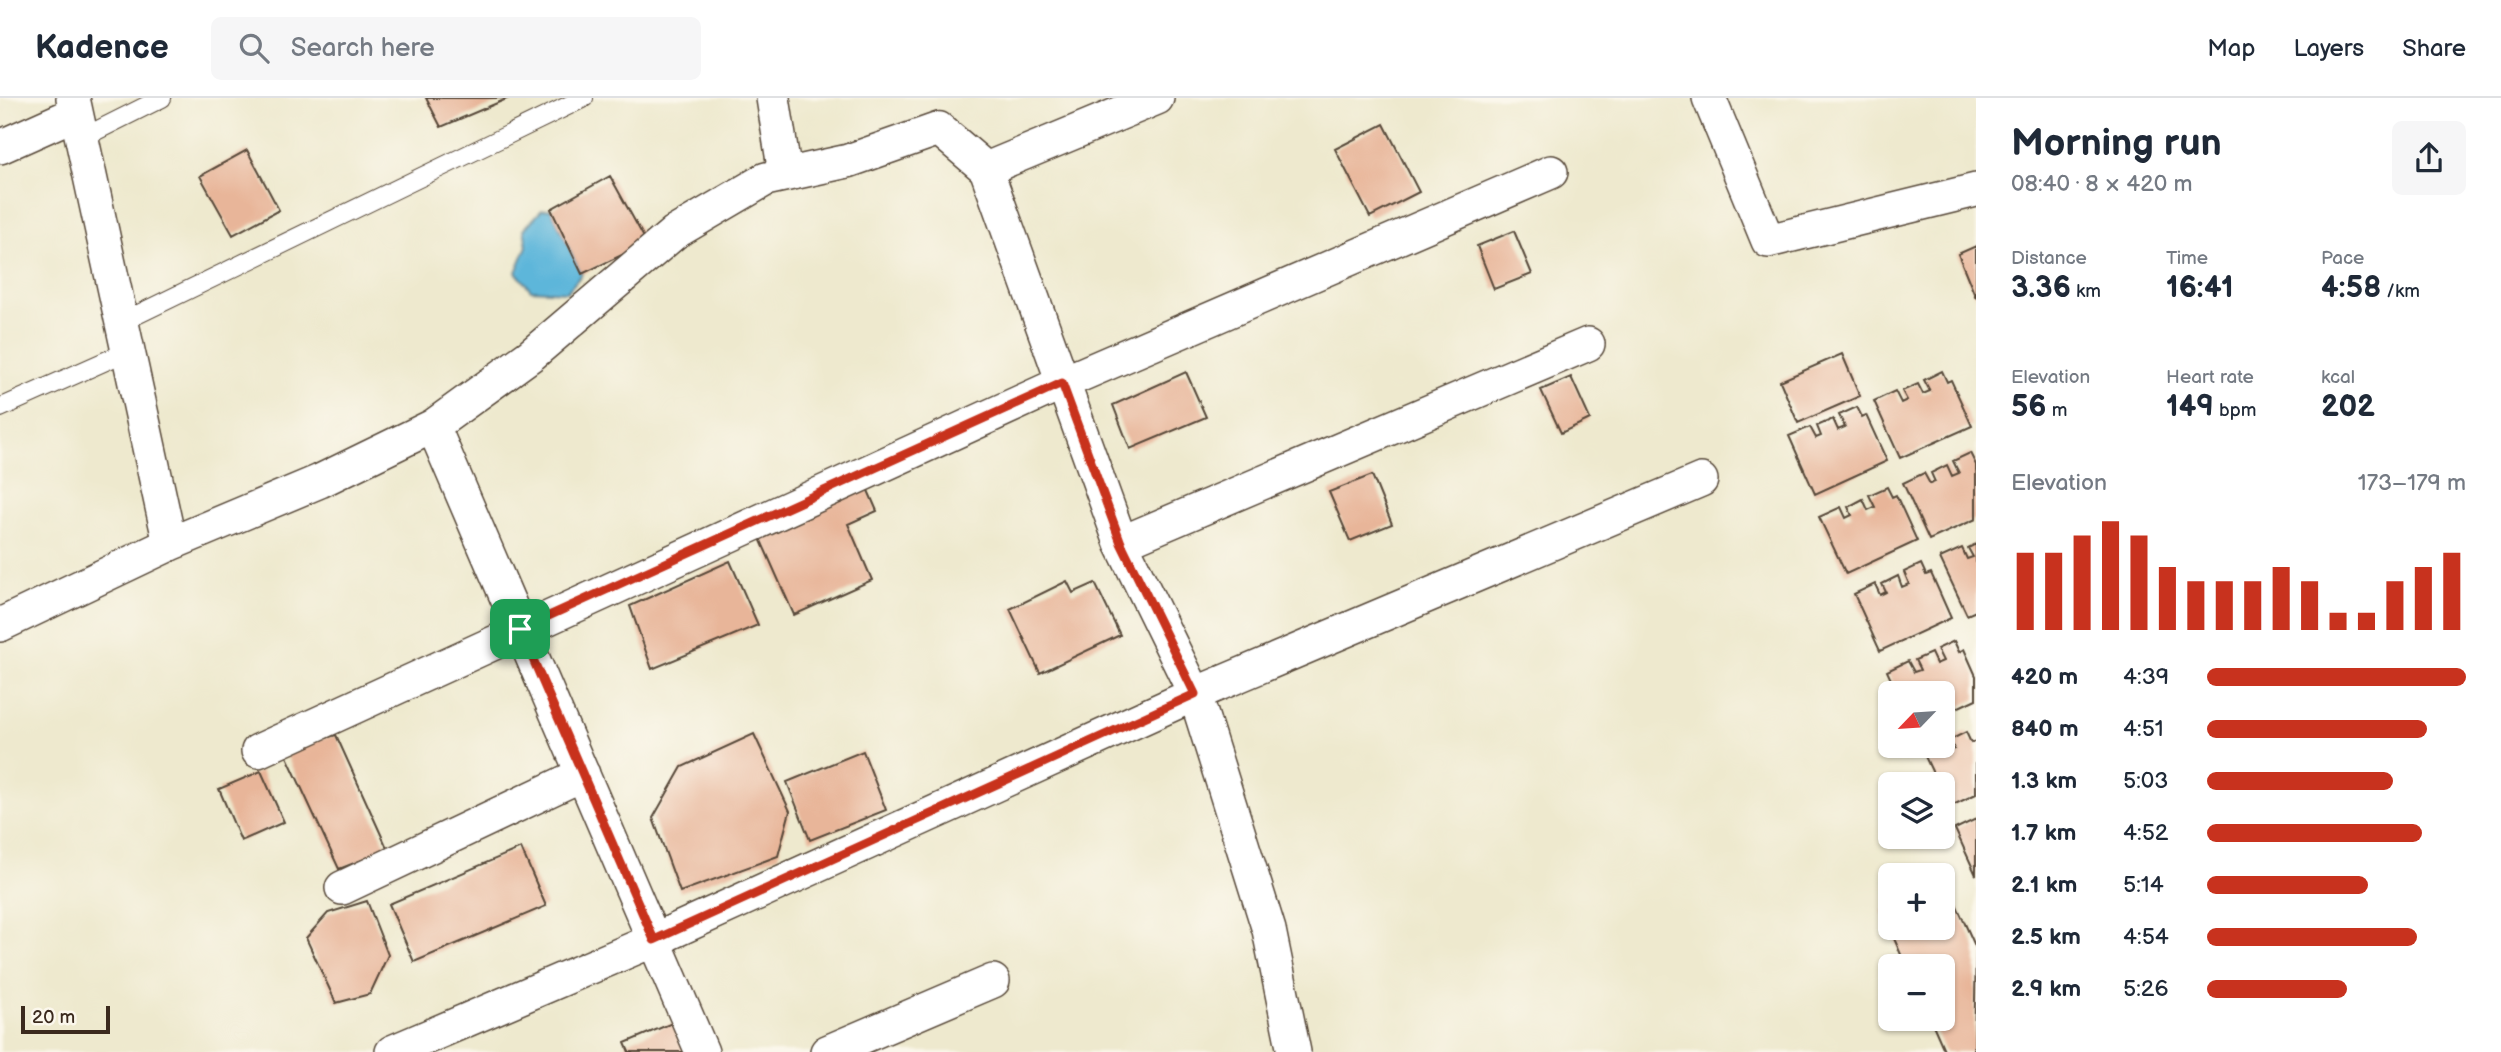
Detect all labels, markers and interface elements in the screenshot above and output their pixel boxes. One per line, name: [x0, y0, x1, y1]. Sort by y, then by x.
search box: [211, 17, 701, 80]
text: Kadence: [35, 28, 169, 68]
icon: search: [235, 29, 273, 67]
text: Search here: [291, 33, 435, 64]
text: Map: [2207, 34, 2255, 63]
text: Layers: [2293, 34, 2364, 63]
text: Share: [2402, 34, 2466, 63]
text: Morning run: [2011, 121, 2222, 166]
button: share: [2392, 121, 2466, 195]
text: 08:40 · 8 × 420 m: [2011, 170, 2193, 198]
text: Distance: [2011, 247, 2087, 270]
text: Time: [2166, 247, 2208, 270]
text: Pace: [2321, 247, 2364, 270]
text: 3.36: [2011, 270, 2071, 306]
text: 16:41: [2166, 270, 2234, 306]
text: 4:58: [2321, 270, 2381, 306]
text: km: [2071, 280, 2101, 303]
text: /km: [2381, 280, 2420, 303]
text: Elevation: [2011, 366, 2090, 389]
text: Heart rate: [2166, 366, 2254, 389]
text: kcal: [2321, 366, 2355, 389]
text: 56: [2011, 389, 2047, 425]
text: 149: [2166, 389, 2214, 425]
text: 202: [2321, 389, 2375, 425]
text: m: [2047, 399, 2067, 422]
text: bpm: [2214, 399, 2256, 422]
text: Elevation: [2011, 469, 2107, 497]
text: 173–179 m: [2358, 469, 2466, 497]
pin: [490, 599, 550, 659]
icon: arrive: [501, 610, 539, 648]
text: 420 m: [2011, 663, 2078, 691]
text: 4:39: [2123, 663, 2169, 691]
north arrow: [1878, 681, 1955, 758]
map controls: [1878, 681, 1955, 1031]
text: 840 m: [2011, 715, 2079, 743]
text: 4:51: [2123, 715, 2164, 743]
text: 1.3 km: [2011, 767, 2077, 795]
text: 5:03: [2123, 767, 2169, 795]
button: layers: [1878, 772, 1955, 849]
text: 1.7 km: [2011, 819, 2076, 847]
text: 4:52: [2123, 819, 2168, 847]
button: +: [1878, 863, 1955, 940]
text: 2.1 km: [2011, 871, 2077, 899]
text: 5:14: [2123, 871, 2164, 899]
text: 2.5 km: [2011, 923, 2081, 951]
text: 4:54: [2123, 923, 2169, 951]
button: −: [1878, 954, 1955, 1031]
text: 2.9 km: [2011, 975, 2081, 1003]
text: 5:26: [2123, 975, 2168, 1003]
scale bar: [21, 1003, 110, 1035]
text: 20 m: [32, 1006, 75, 1029]

